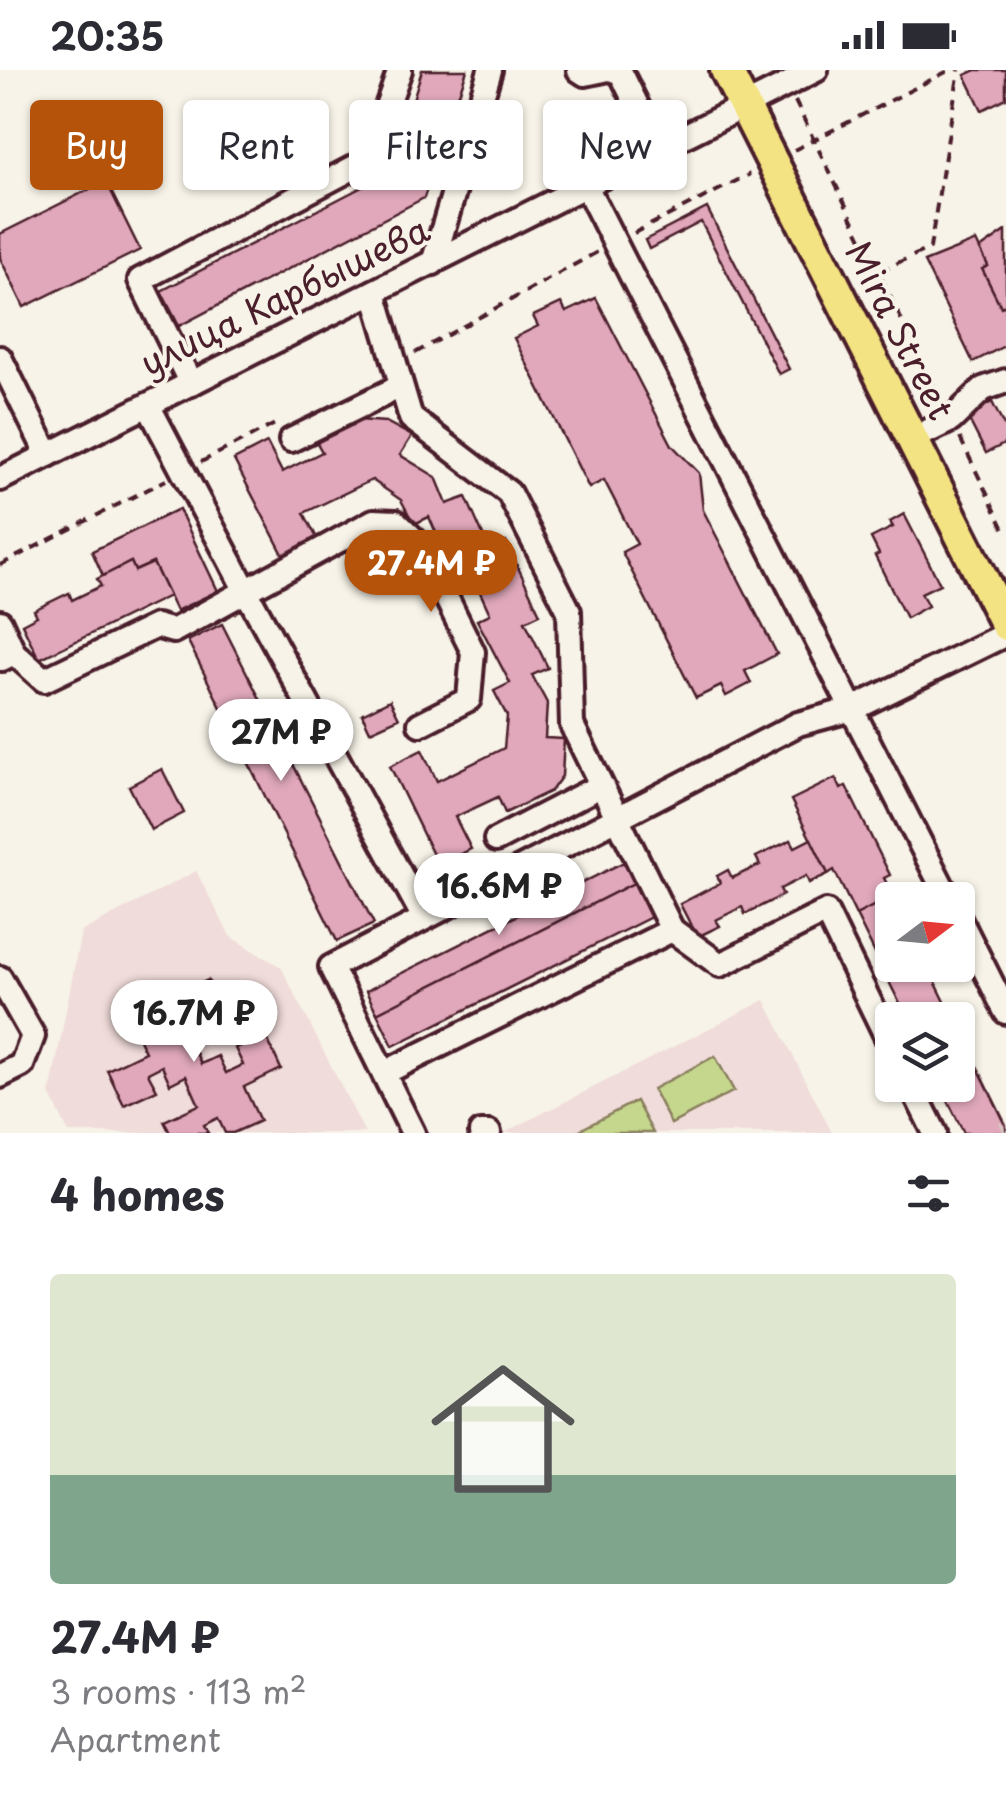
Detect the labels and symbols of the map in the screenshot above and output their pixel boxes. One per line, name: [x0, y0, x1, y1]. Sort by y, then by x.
street label: улица Карбышева: [130, 202, 438, 388]
street label: Mira Street: [834, 231, 969, 428]
pin: 27.4M ₽: [339, 530, 523, 615]
pin: 27M ₽: [211, 699, 351, 784]
pin: 16.6M ₽: [407, 853, 591, 938]
north arrow: [875, 882, 975, 982]
pin: 16.7M ₽: [102, 980, 286, 1065]

